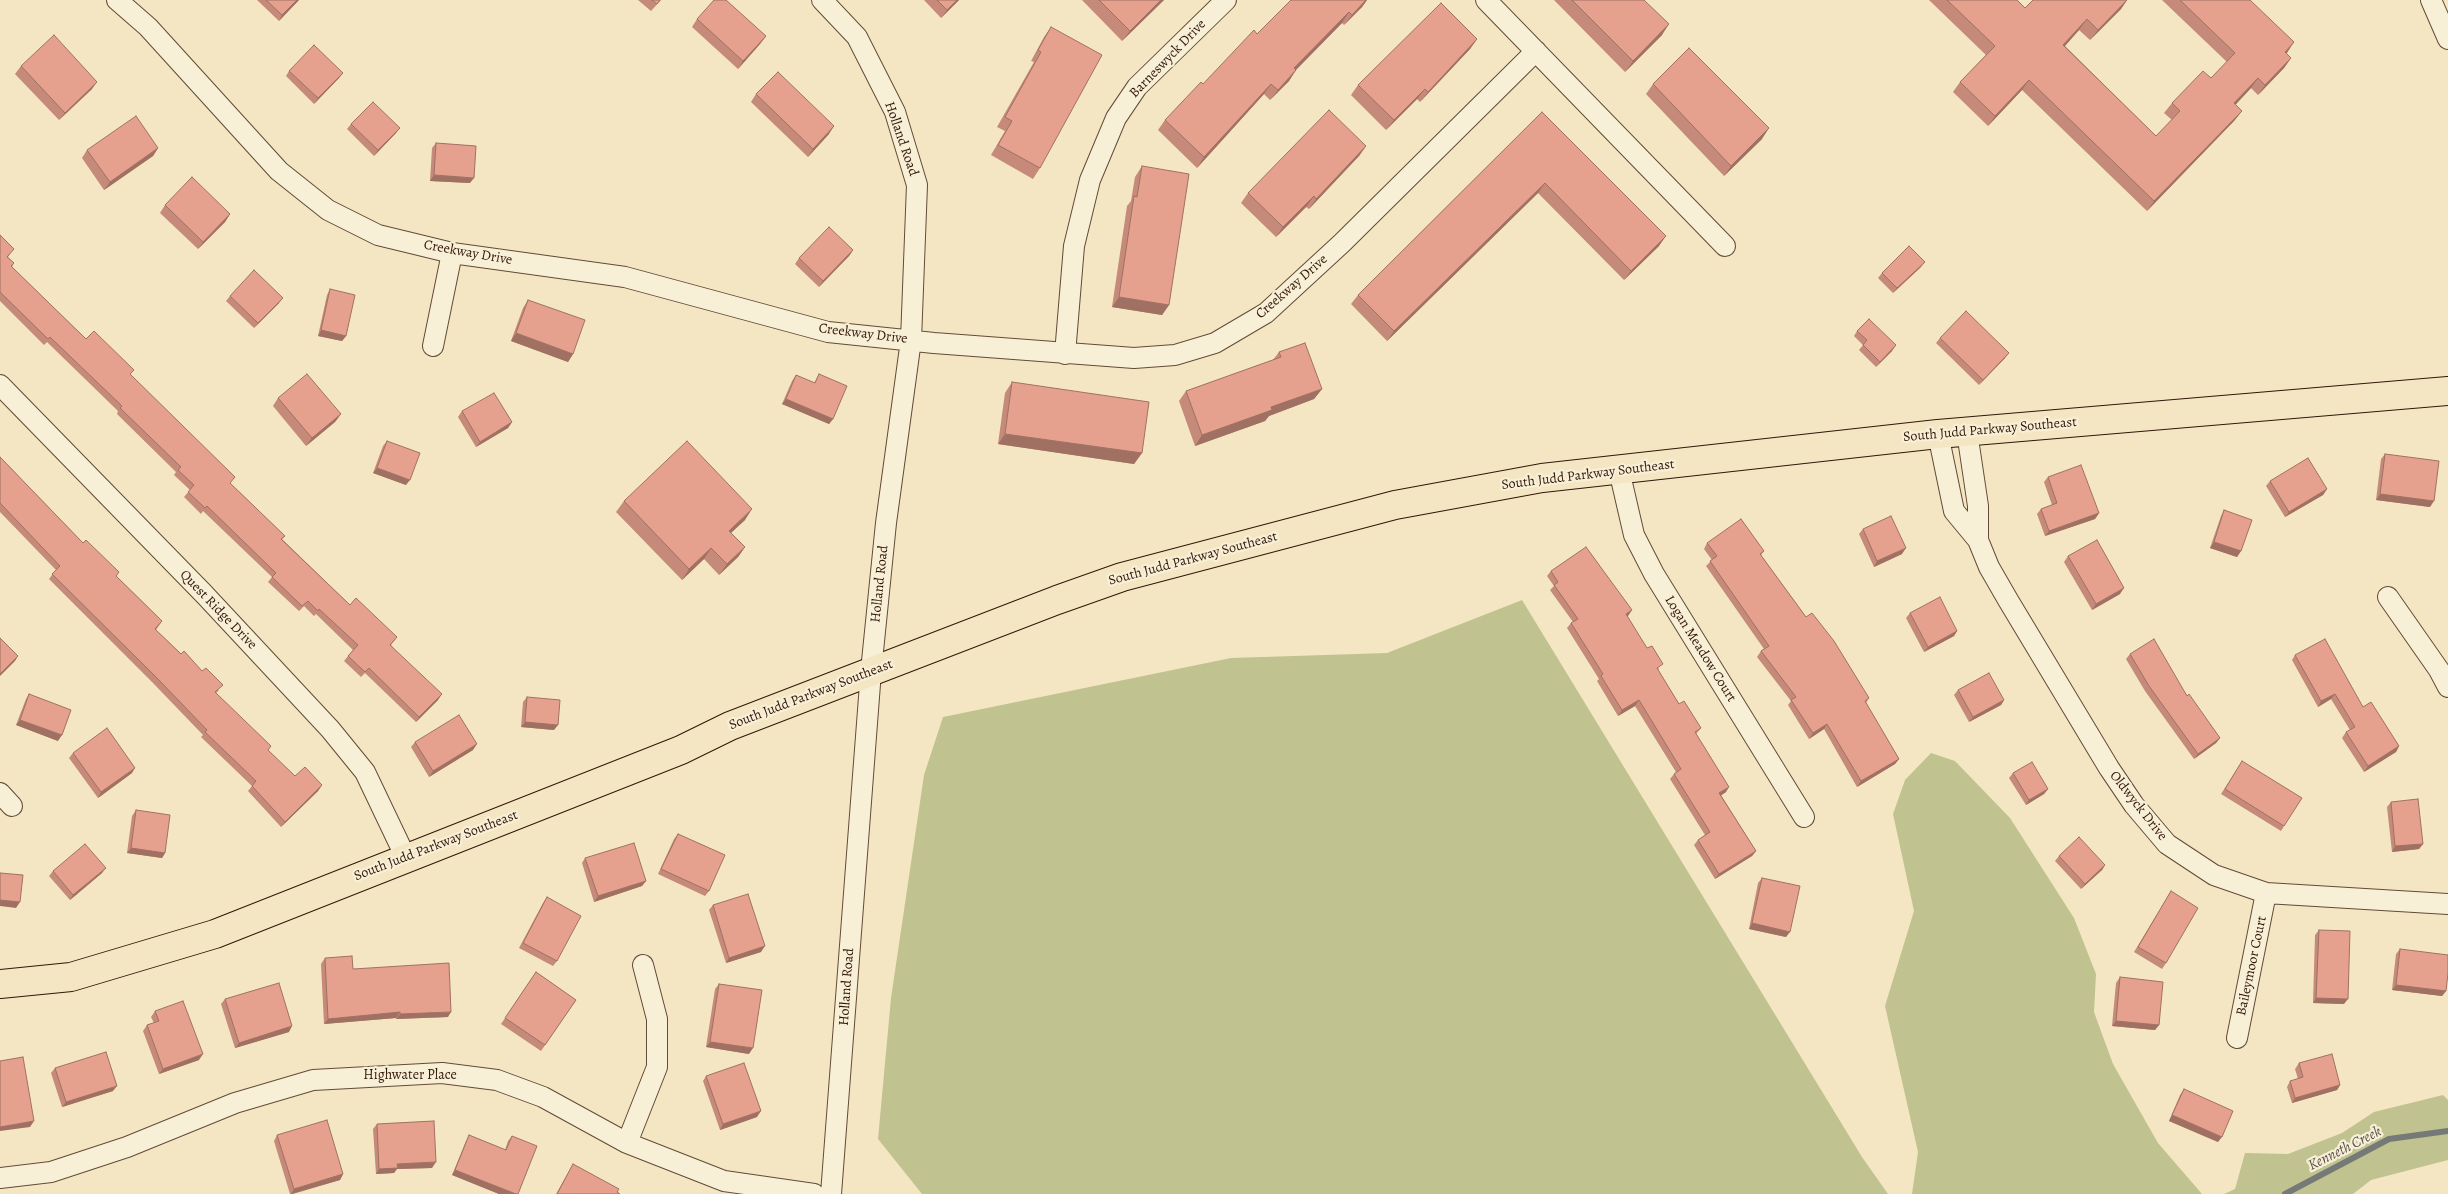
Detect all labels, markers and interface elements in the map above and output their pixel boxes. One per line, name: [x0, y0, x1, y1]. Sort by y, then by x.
street label: Barneswyck Drive: [1126, 16, 1210, 102]
street label: Holland Road: [880, 100, 922, 178]
street label: Creekway Drive: [422, 237, 514, 269]
street label: Creekway Drive: [1253, 251, 1331, 323]
street label: Creekway Drive: [818, 320, 908, 348]
street label: South Judd Parkway Southeast: [1903, 414, 2077, 446]
street label: South Judd Parkway Southeast: [1501, 456, 1675, 494]
street label: South Judd Parkway Southeast: [1107, 528, 1279, 590]
street label: Holland Road: [868, 544, 892, 624]
street label: Quest Ridge Drive: [176, 567, 260, 653]
street label: Logan Meadow Court: [1661, 593, 1739, 705]
street label: South Judd Parkway Southeast: [727, 656, 895, 734]
street label: Oldwyck Drive: [2106, 768, 2170, 844]
street label: South Judd Parkway Southeast: [352, 807, 520, 885]
street label: Baileymoor Court: [2233, 915, 2271, 1017]
street label: Holland Road: [836, 948, 858, 1026]
street label: Highwater Place: [363, 1068, 457, 1084]
water label: Kenneth Creek: [2305, 1123, 2385, 1175]

